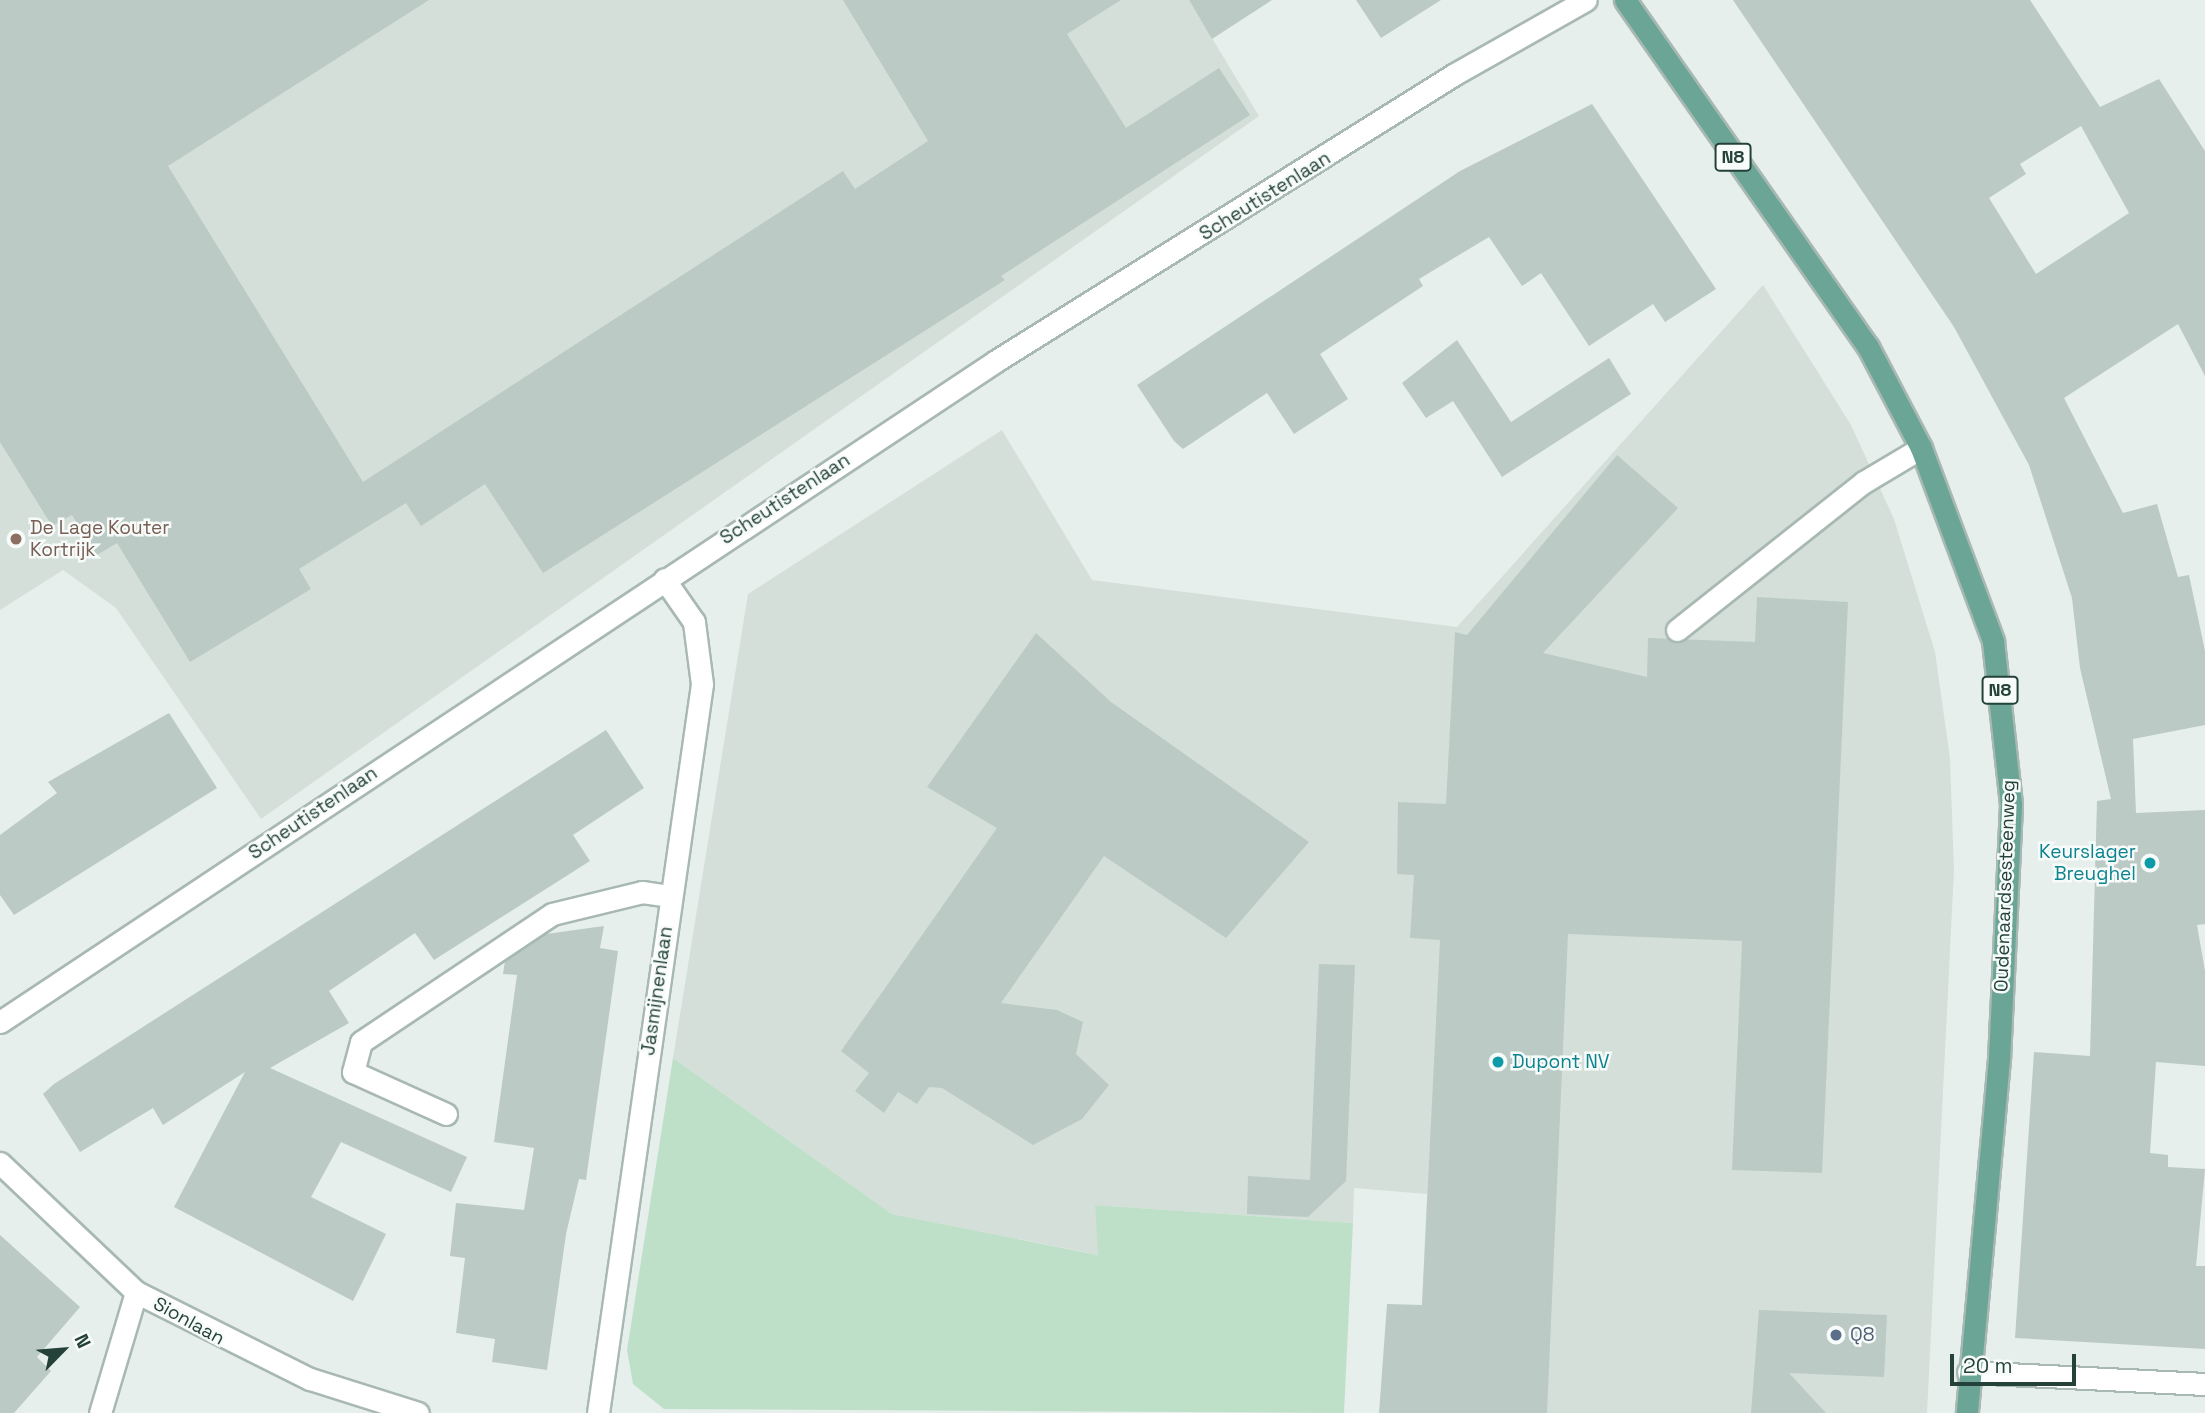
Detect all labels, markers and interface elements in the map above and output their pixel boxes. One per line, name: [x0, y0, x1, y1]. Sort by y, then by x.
road number: N8: [1714, 142, 1752, 172]
street label: Scheutistenlaan: [1195, 147, 1335, 245]
street label: Scheutistenlaan: [716, 449, 854, 549]
place label: De Lage Kouter Kortrijk: [30, 517, 169, 561]
marker: De Lage Kouter Kortrijk: [8, 531, 24, 547]
road number: N8: [1981, 676, 2019, 704]
street label: Scheutistenlaan: [244, 762, 382, 864]
street label: Oudenaardsesteenweg: [1990, 779, 2020, 993]
place label: Keurslager Breughel: [2039, 841, 2136, 885]
marker: Keurslager Breughel: [2142, 855, 2158, 871]
street label: Jasmijnenlaan: [637, 925, 677, 1057]
place label: Dupont NV: [1512, 1051, 1610, 1073]
marker: Dupont NV: [1490, 1054, 1506, 1070]
street label: Sionlaan: [149, 1292, 229, 1350]
north arrow: [28, 1315, 98, 1385]
place label: Q8: [1850, 1324, 1875, 1346]
marker: Q8: [1828, 1327, 1844, 1343]
text: N: [68, 1330, 97, 1352]
scale bar: [1953, 1340, 2079, 1384]
text: 20 m: [1963, 1352, 2013, 1379]

